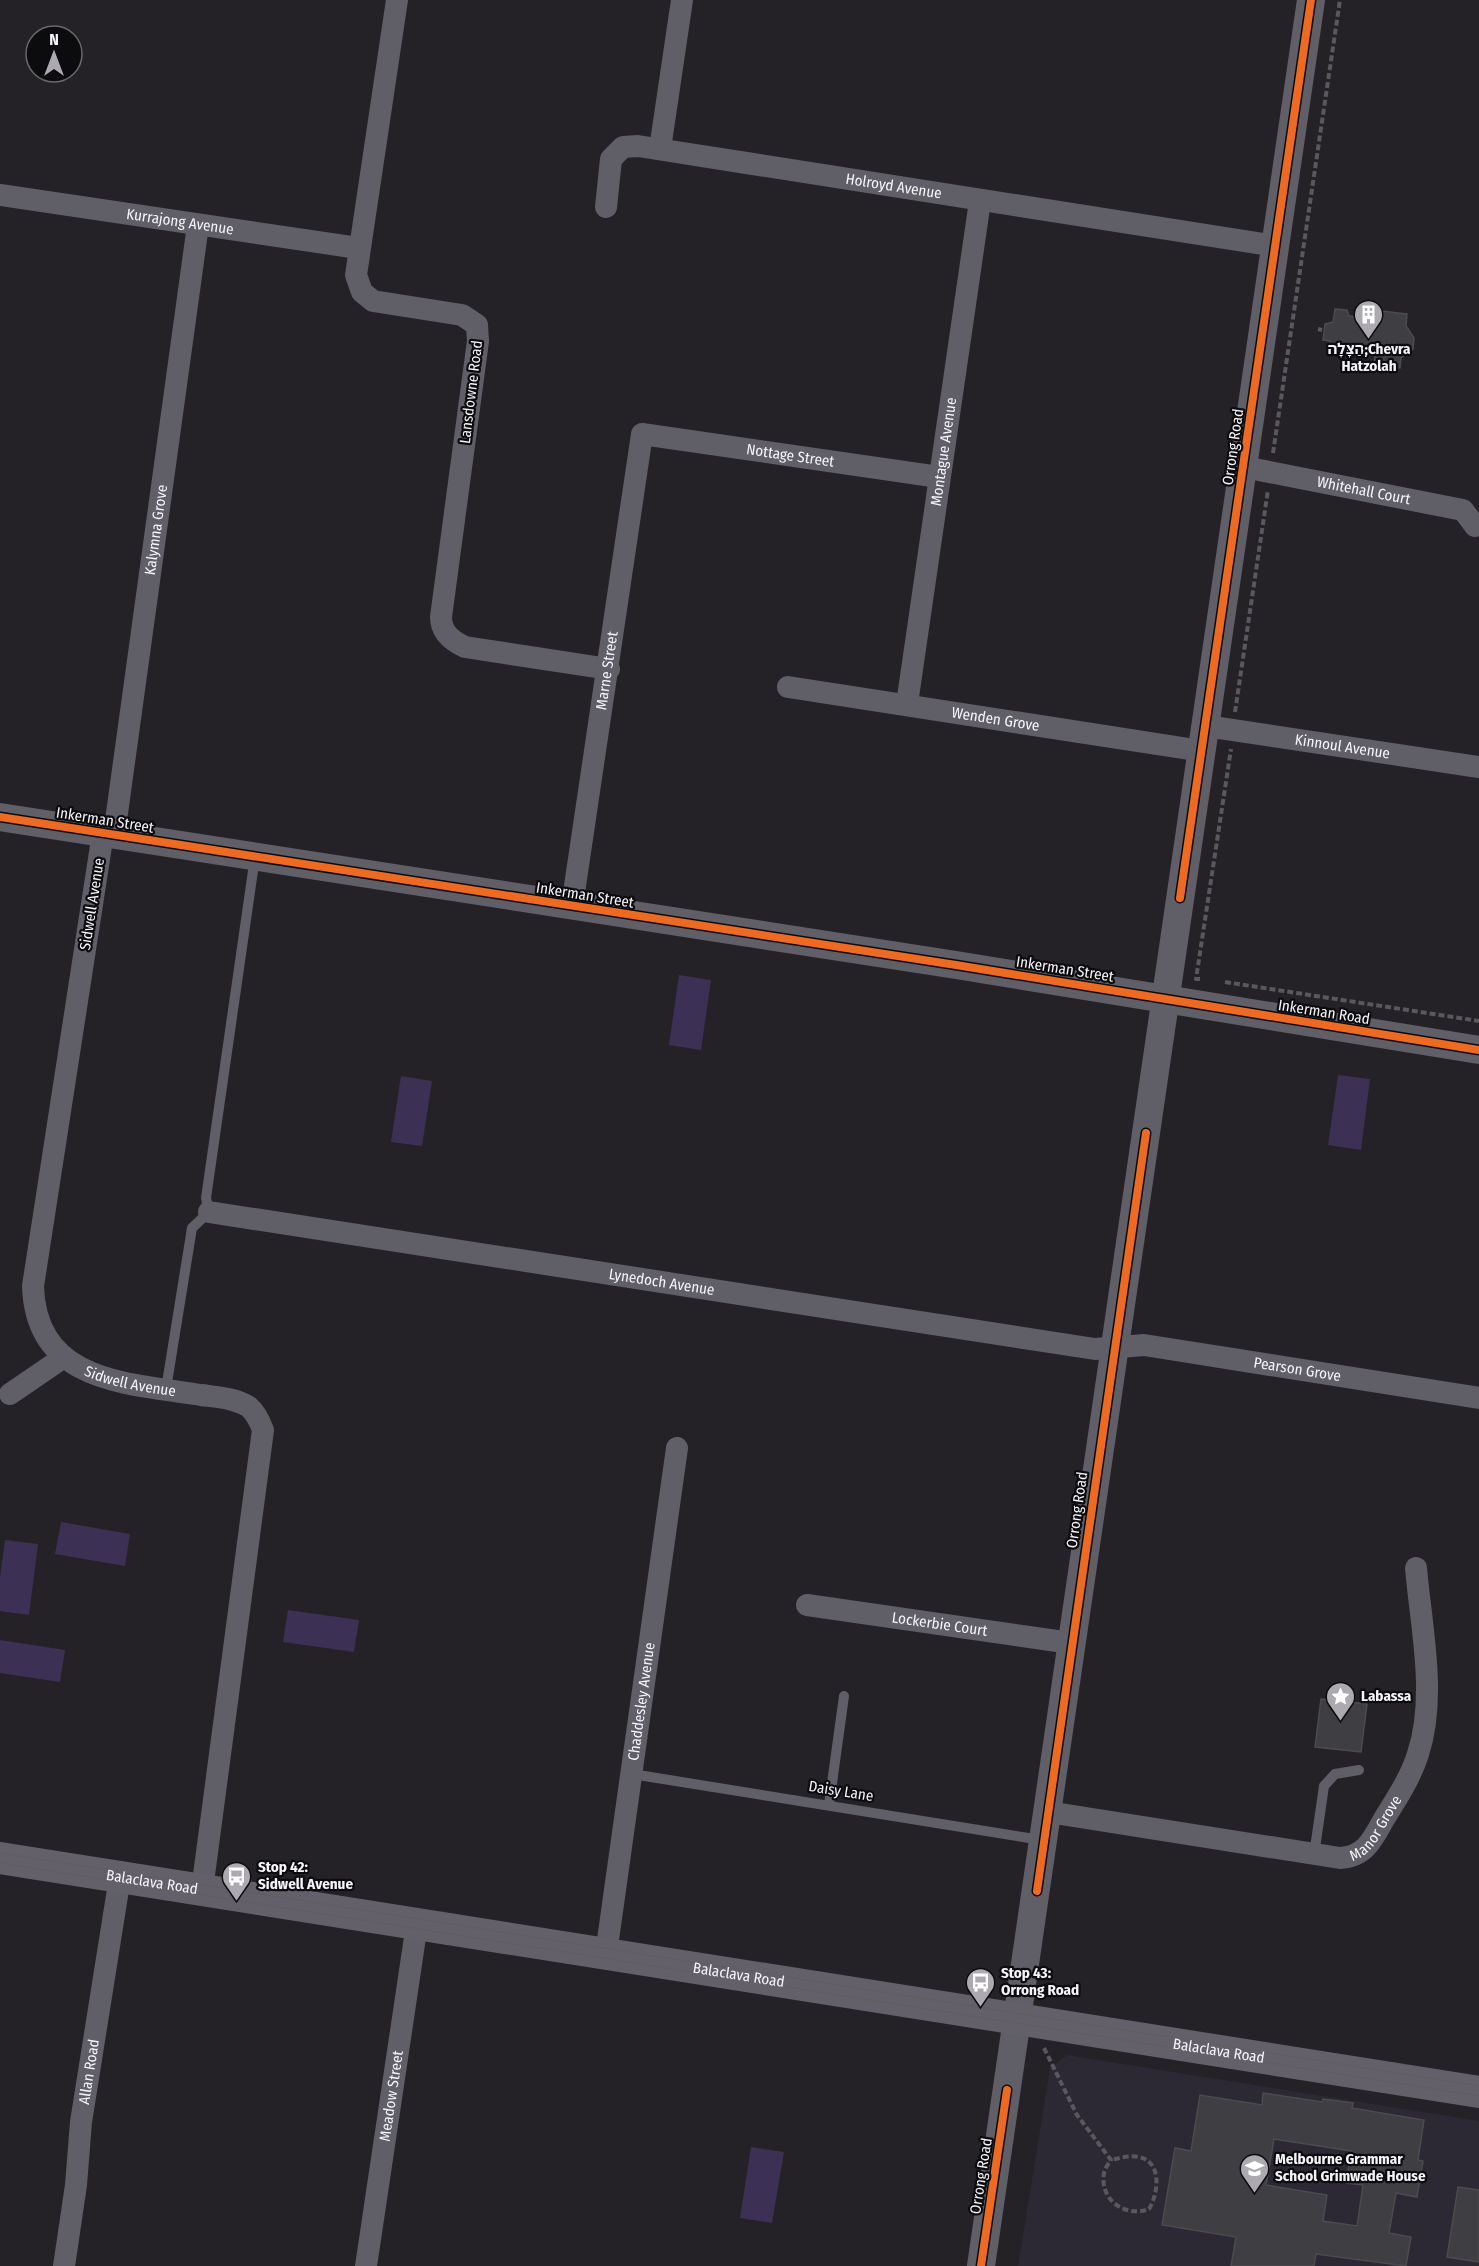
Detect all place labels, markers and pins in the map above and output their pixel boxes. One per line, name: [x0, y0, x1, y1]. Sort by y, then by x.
building icon: הַצָּלָה;Chevra Hatzolah: [1353, 298, 1385, 340]
place label: הַצָּלָה;Chevra Hatzolah: [1327, 340, 1411, 375]
place icon: Labassa: [1324, 1680, 1356, 1722]
place label: Labassa: [1361, 1687, 1412, 1705]
place label: Stop 42: Sidwell Avenue: [258, 1858, 353, 1893]
bus stop icon: Stop 42: Sidwell Avenue: [221, 1860, 253, 1902]
place label: Stop 43: Orrong Road: [1001, 1964, 1079, 1999]
bus stop icon: Stop 43: Orrong Road: [964, 1966, 996, 2008]
place label: Melbourne Grammar School Grimwade House: [1275, 2150, 1426, 2185]
school or university icon: Melbourne Grammar School Grimwade House: [1238, 2152, 1270, 2194]

